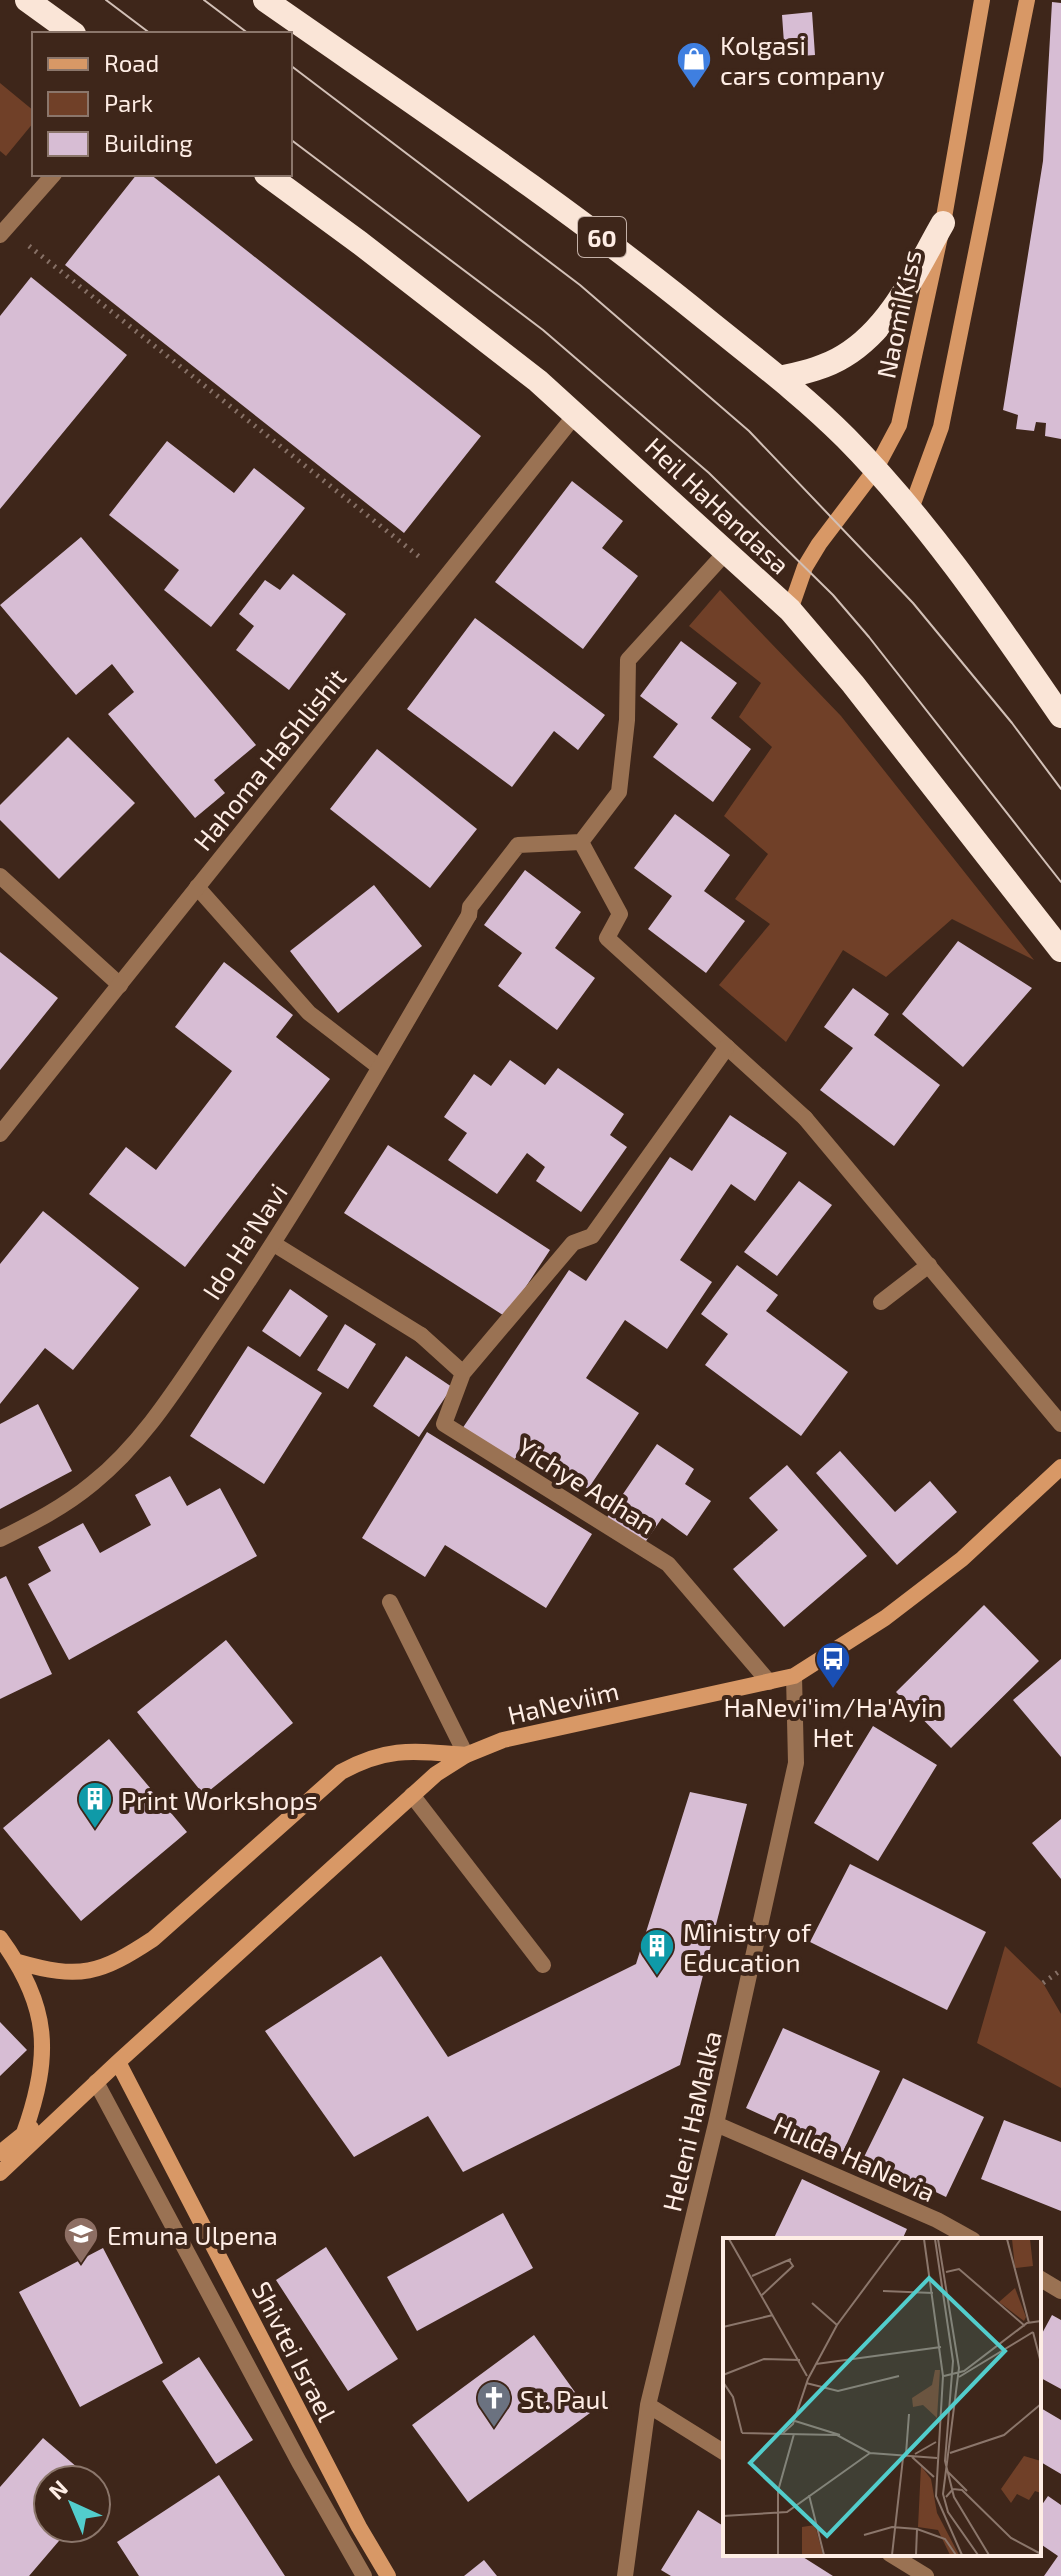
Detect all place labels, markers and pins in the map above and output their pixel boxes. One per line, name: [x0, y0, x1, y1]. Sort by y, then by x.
place label: Kolgasi cars company: [720, 29, 885, 90]
shop icon: Kolgasi cars company: [675, 40, 713, 90]
bus stop icon: HaNevi'im/Ha'Ayin Het: [814, 1640, 852, 1690]
place label: HaNevi'im/Ha'Ayin Het: [724, 1691, 943, 1752]
building icon: Print Workshops: [76, 1780, 114, 1830]
place label: Print Workshops: [121, 1784, 318, 1815]
place label: Ministry of Education: [683, 1916, 812, 1977]
building icon: Ministry of Education: [638, 1927, 676, 1977]
school or university icon: Emuna Ulpena: [62, 2215, 100, 2265]
place label: Emuna Ulpena: [107, 2219, 278, 2250]
church icon: St. Paul: [475, 2379, 513, 2429]
place label: St. Paul: [520, 2383, 608, 2414]

